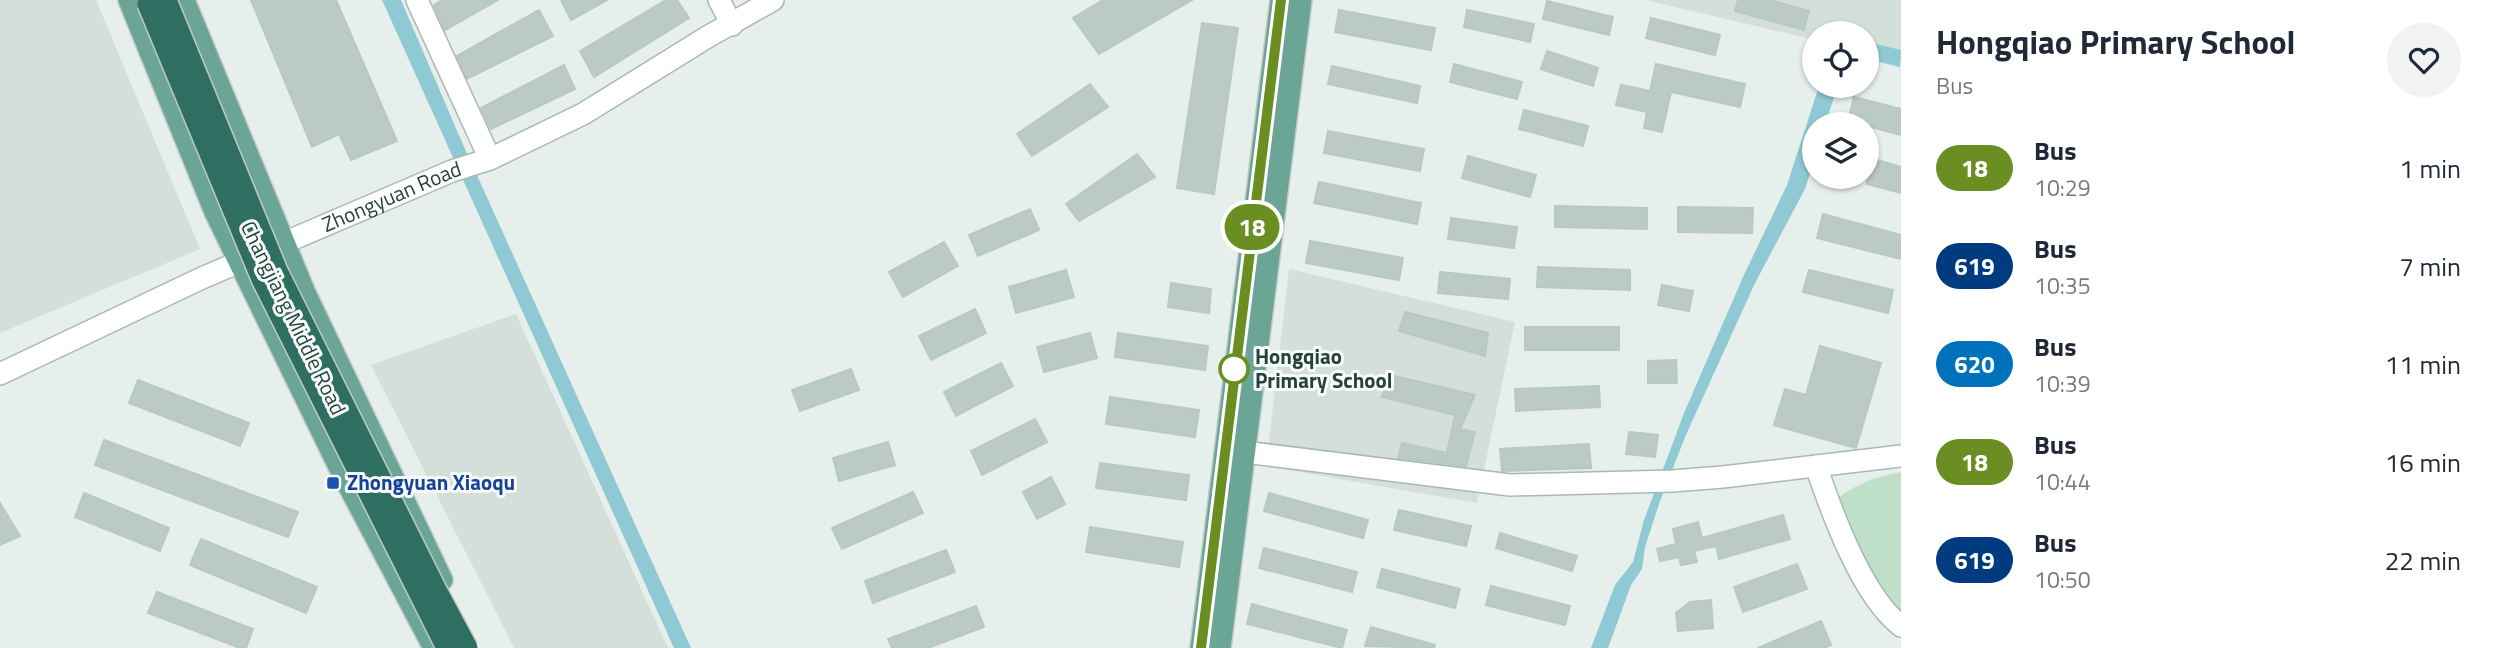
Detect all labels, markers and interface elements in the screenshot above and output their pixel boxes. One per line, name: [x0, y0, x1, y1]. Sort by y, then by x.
text: Hongqiao Primary School: [1936, 17, 2295, 67]
map controls: [1802, 21, 1879, 189]
button: locate: [1802, 21, 1879, 98]
button: heart: [2387, 23, 2461, 97]
text: Bus: [1936, 68, 1973, 103]
button: layers: [1802, 112, 1879, 189]
text: Bus: [2034, 131, 2076, 170]
text: 1 min: [2399, 149, 2461, 188]
text: 18: [1961, 150, 1988, 186]
street label: Zhongyuan Road: [317, 152, 465, 240]
text: 10:29: [2034, 170, 2091, 205]
line badge: 18: [1220, 204, 1284, 250]
text: 18: [1239, 209, 1265, 245]
street label: Changjiang Middle Road: [233, 215, 355, 420]
text: Bus: [2034, 229, 2076, 268]
text: 7 min: [2399, 247, 2461, 286]
text: 619: [1954, 248, 1995, 284]
text: 10:35: [2034, 268, 2091, 303]
text: Bus: [2034, 327, 2076, 366]
place label: Hongqiao Primary School: [1255, 340, 1392, 396]
text: 11 min: [2385, 345, 2461, 384]
text: 620: [1954, 346, 1995, 382]
marker: Hongqiao Primary School: [1219, 354, 1249, 384]
text: 10:39: [2034, 366, 2091, 401]
text: Bus: [2034, 425, 2076, 464]
text: 16 min: [2385, 443, 2461, 482]
text: 18: [1961, 444, 1988, 480]
text: 10:44: [2034, 464, 2091, 499]
place label: Zhongyuan Xiaoqu: [347, 466, 515, 498]
marker: Zhongyuan Xiaoqu: [325, 475, 341, 491]
text: Bus: [2034, 523, 2076, 562]
text: 22 min: [2385, 541, 2461, 580]
text: 619: [1954, 542, 1995, 578]
text: 10:50: [2034, 562, 2091, 597]

